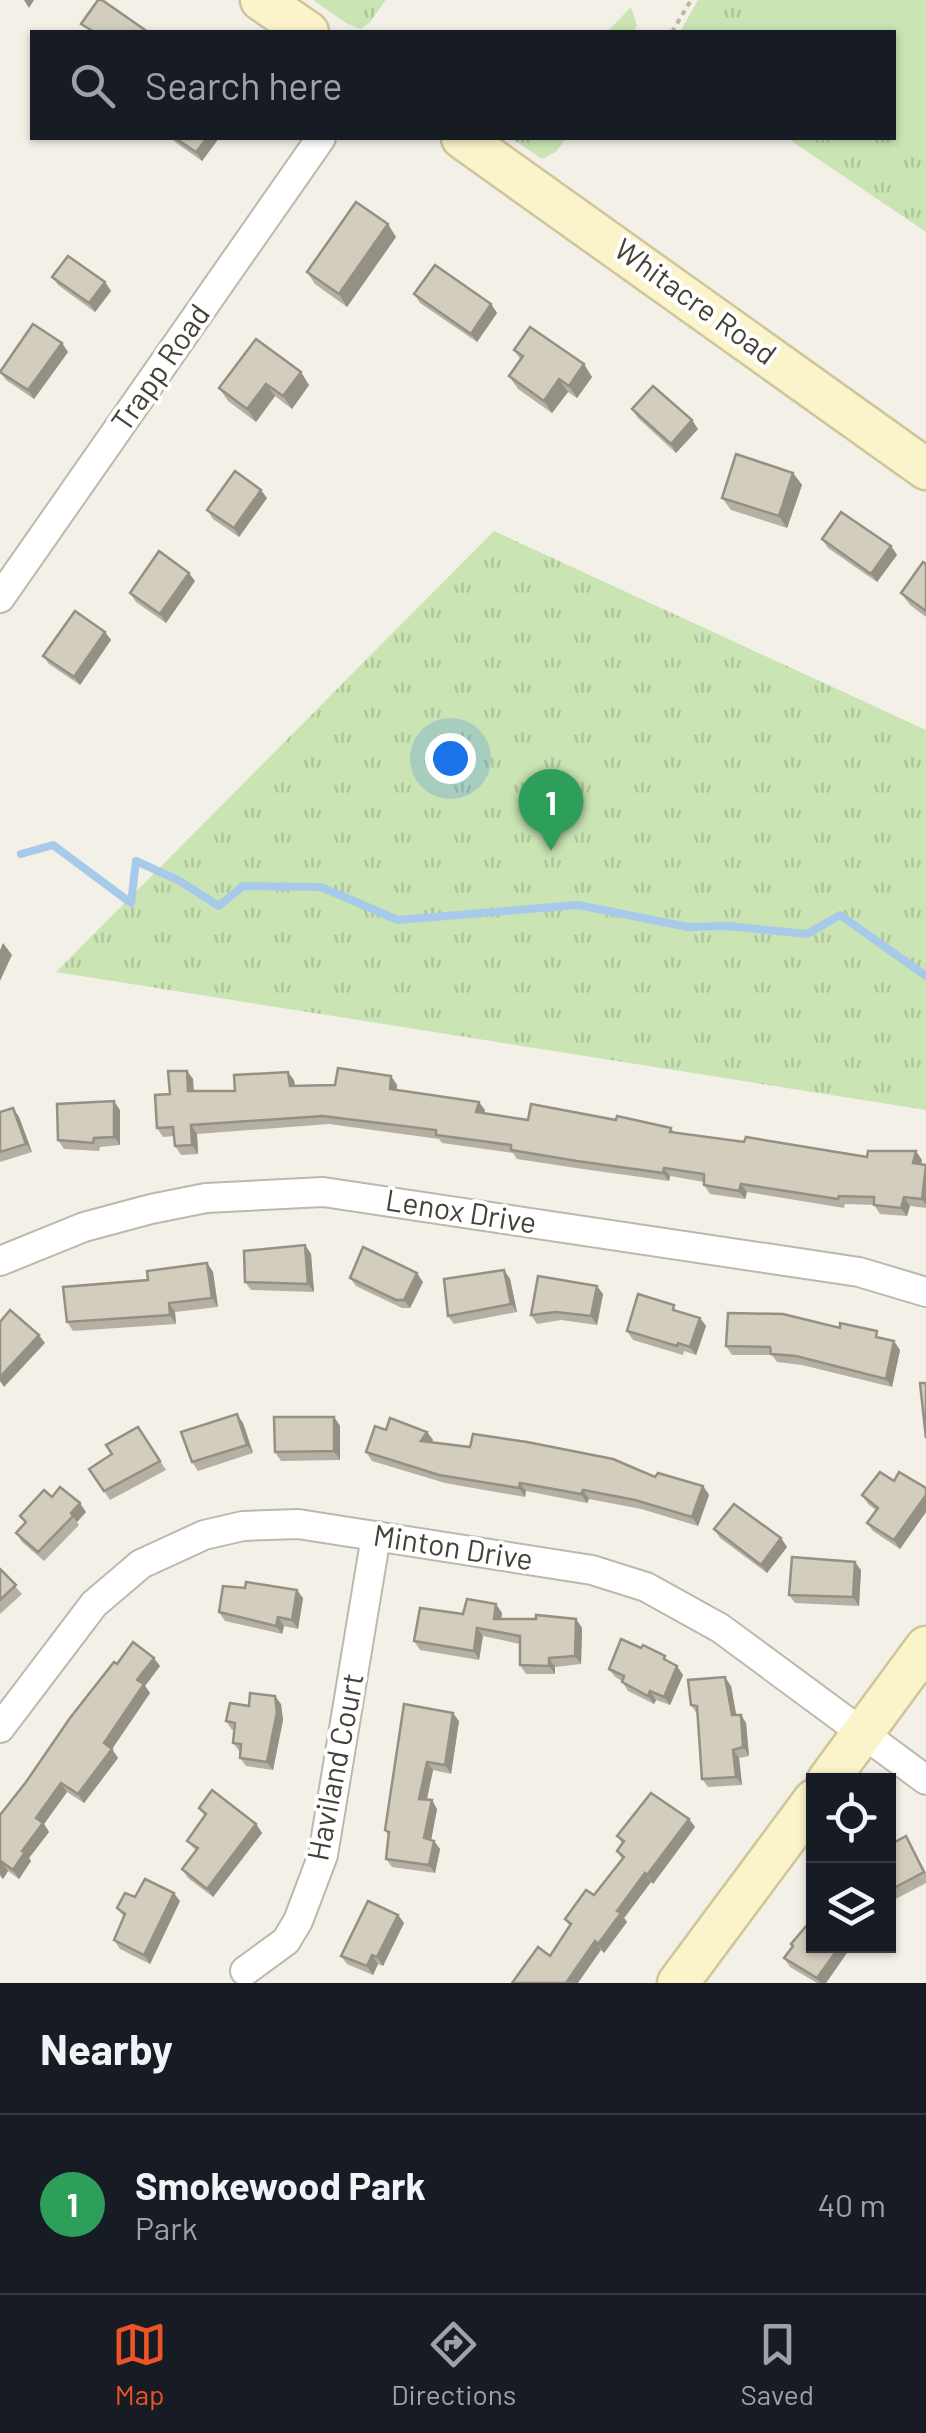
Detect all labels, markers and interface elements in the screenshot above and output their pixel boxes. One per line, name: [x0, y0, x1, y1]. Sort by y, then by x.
search box: [30, 30, 896, 140]
icon: search: [65, 58, 120, 113]
text: Search here: [145, 62, 343, 108]
street label: Whitacre Road: [608, 230, 784, 371]
street label: Trapp Road: [102, 296, 216, 437]
your location: [425, 733, 476, 784]
pin: 1: [518, 768, 584, 851]
street label: Lenox Drive: [383, 1180, 539, 1240]
street label: Minton Drive: [371, 1516, 536, 1576]
street label: Haviland Court: [298, 1670, 370, 1863]
map controls: [806, 1773, 896, 1953]
button: locate: [806, 1773, 896, 1863]
button: layers: [806, 1863, 896, 1953]
text: Nearby: [40, 2023, 173, 2073]
text: Smokewood Park: [135, 2162, 426, 2208]
text: 1: [67, 2185, 78, 2223]
text: 40 m: [817, 2185, 886, 2223]
text: Park: [135, 2208, 198, 2246]
tab: Map: [112, 2317, 167, 2411]
tab: Directions: [391, 2317, 516, 2411]
tab: Saved: [740, 2317, 814, 2411]

